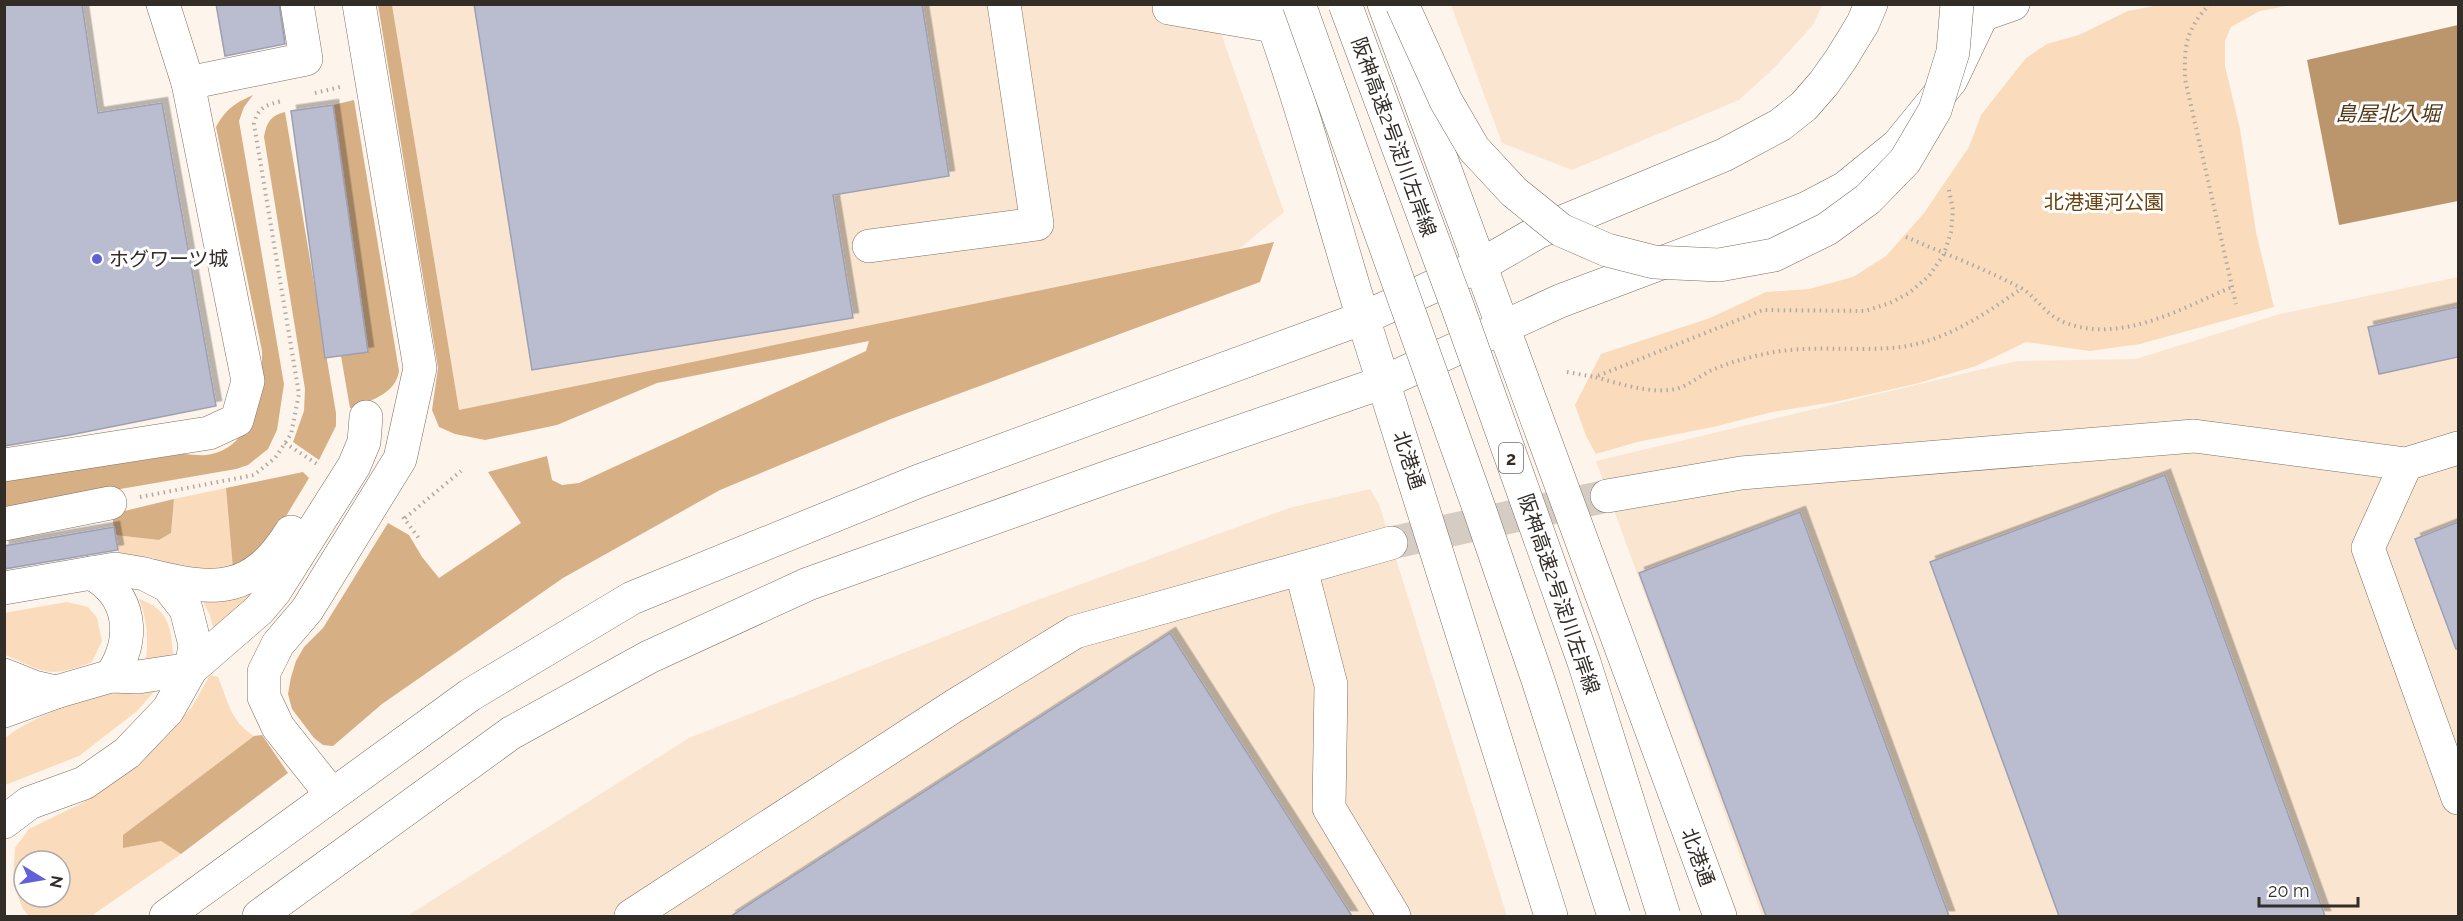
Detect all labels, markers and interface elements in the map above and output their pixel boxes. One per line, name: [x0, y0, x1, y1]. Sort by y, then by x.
street label: 阪神高速2号淀川左岸線: [1347, 34, 1441, 240]
water label: 島屋北入堀: [2336, 101, 2443, 126]
park label: 北港運河公園: [2044, 190, 2164, 214]
place label: ホグワーツ城: [109, 247, 229, 271]
marker: ホグワーツ城: [90, 252, 104, 266]
street label: 北港通: [1388, 428, 1430, 492]
road number: 2: [1499, 443, 1523, 473]
street label: 阪神高速2号淀川左岸線: [1513, 491, 1605, 697]
street label: 北港通: [1676, 825, 1720, 889]
north arrow: [12, 849, 72, 909]
scale bar: [2259, 870, 2358, 908]
text: N: [46, 874, 67, 890]
text: 20 m: [2268, 880, 2310, 901]

